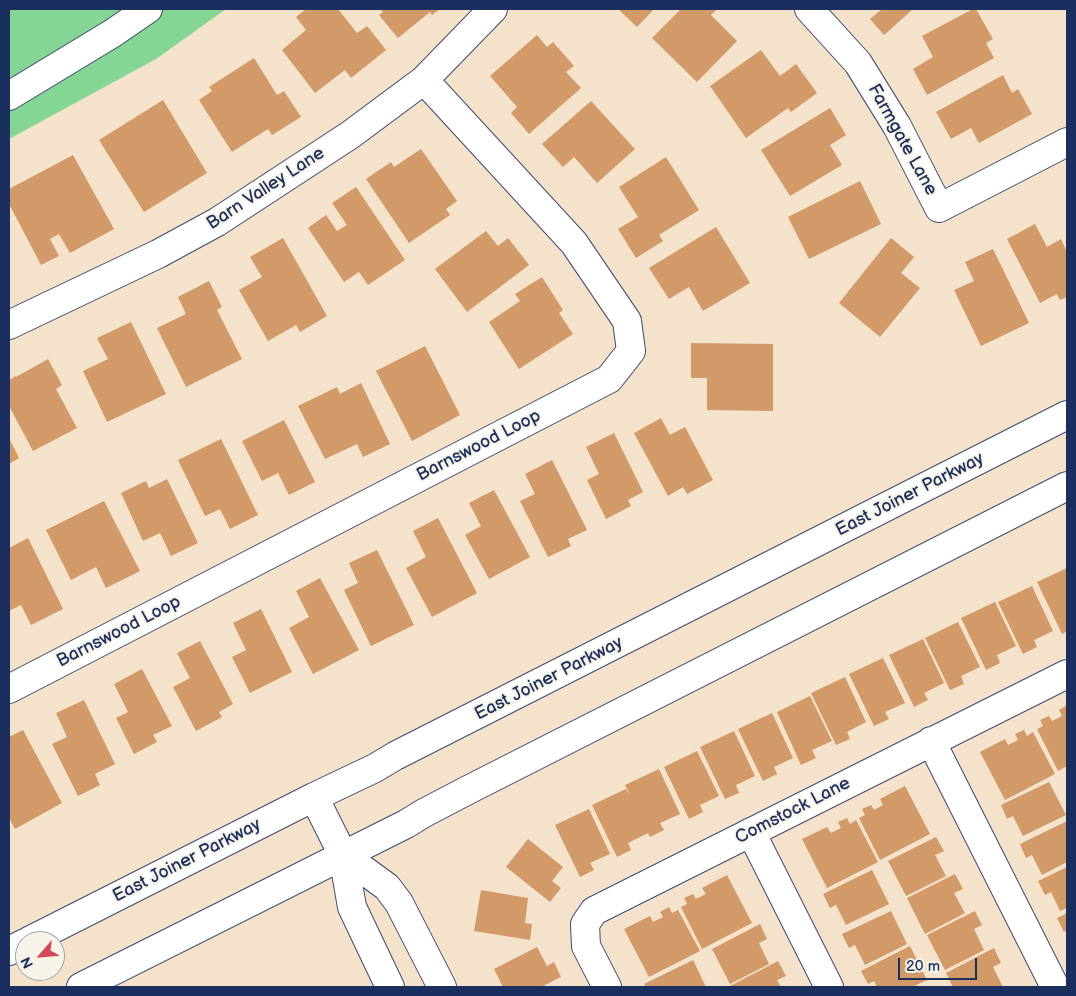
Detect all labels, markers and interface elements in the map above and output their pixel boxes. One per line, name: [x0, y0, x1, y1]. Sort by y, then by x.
street label: Farmgate Lane: [863, 81, 941, 199]
street label: Barn Valley Lane: [203, 143, 329, 235]
street label: Barnswood Loop: [413, 405, 545, 487]
street label: East Joiner Parkway: [832, 448, 988, 542]
street label: Barnswood Loop: [53, 591, 185, 673]
street label: East Joiner Parkway: [471, 632, 627, 726]
street label: Comstock Lane: [732, 773, 854, 849]
street label: East Joiner Parkway: [109, 814, 265, 908]
north arrow: [15, 931, 65, 981]
scale bar: [901, 948, 980, 980]
text: N: [17, 954, 37, 971]
text: 20 m: [906, 957, 940, 976]

